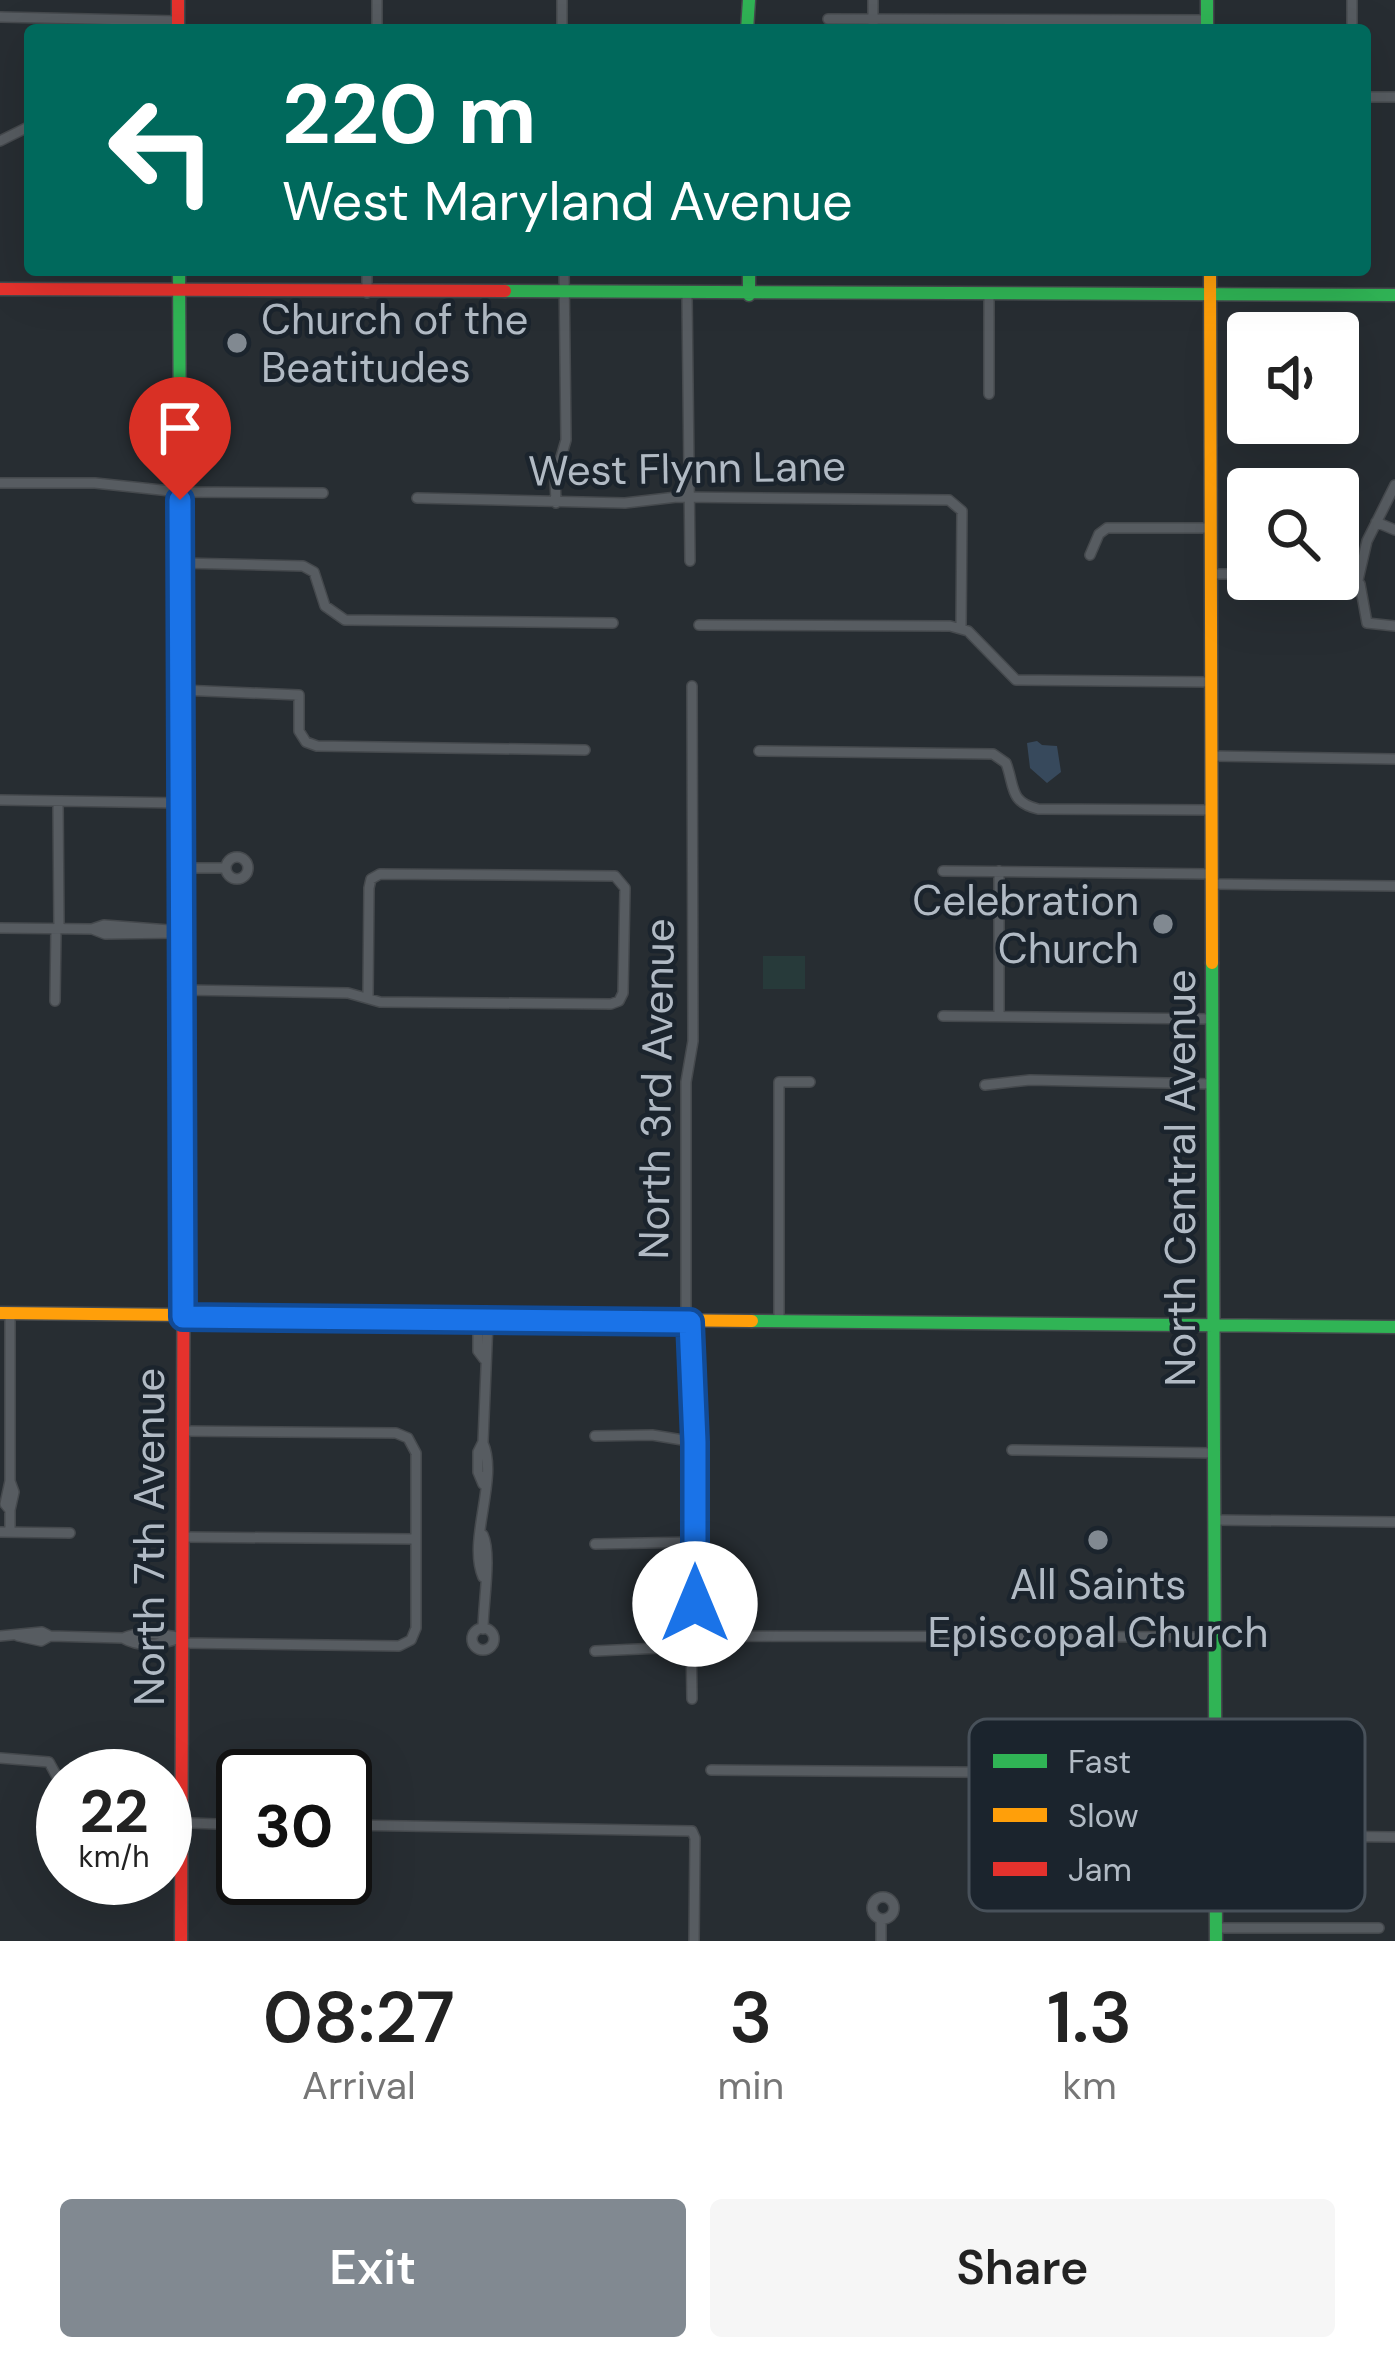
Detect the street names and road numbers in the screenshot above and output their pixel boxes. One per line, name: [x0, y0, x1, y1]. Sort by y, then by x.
street label: West Flynn Lane: [528, 438, 846, 499]
street label: North 3rd Avenue: [626, 918, 687, 1260]
street label: North Central Avenue: [1153, 969, 1208, 1387]
street label: North 7th Avenue: [122, 1368, 177, 1706]

